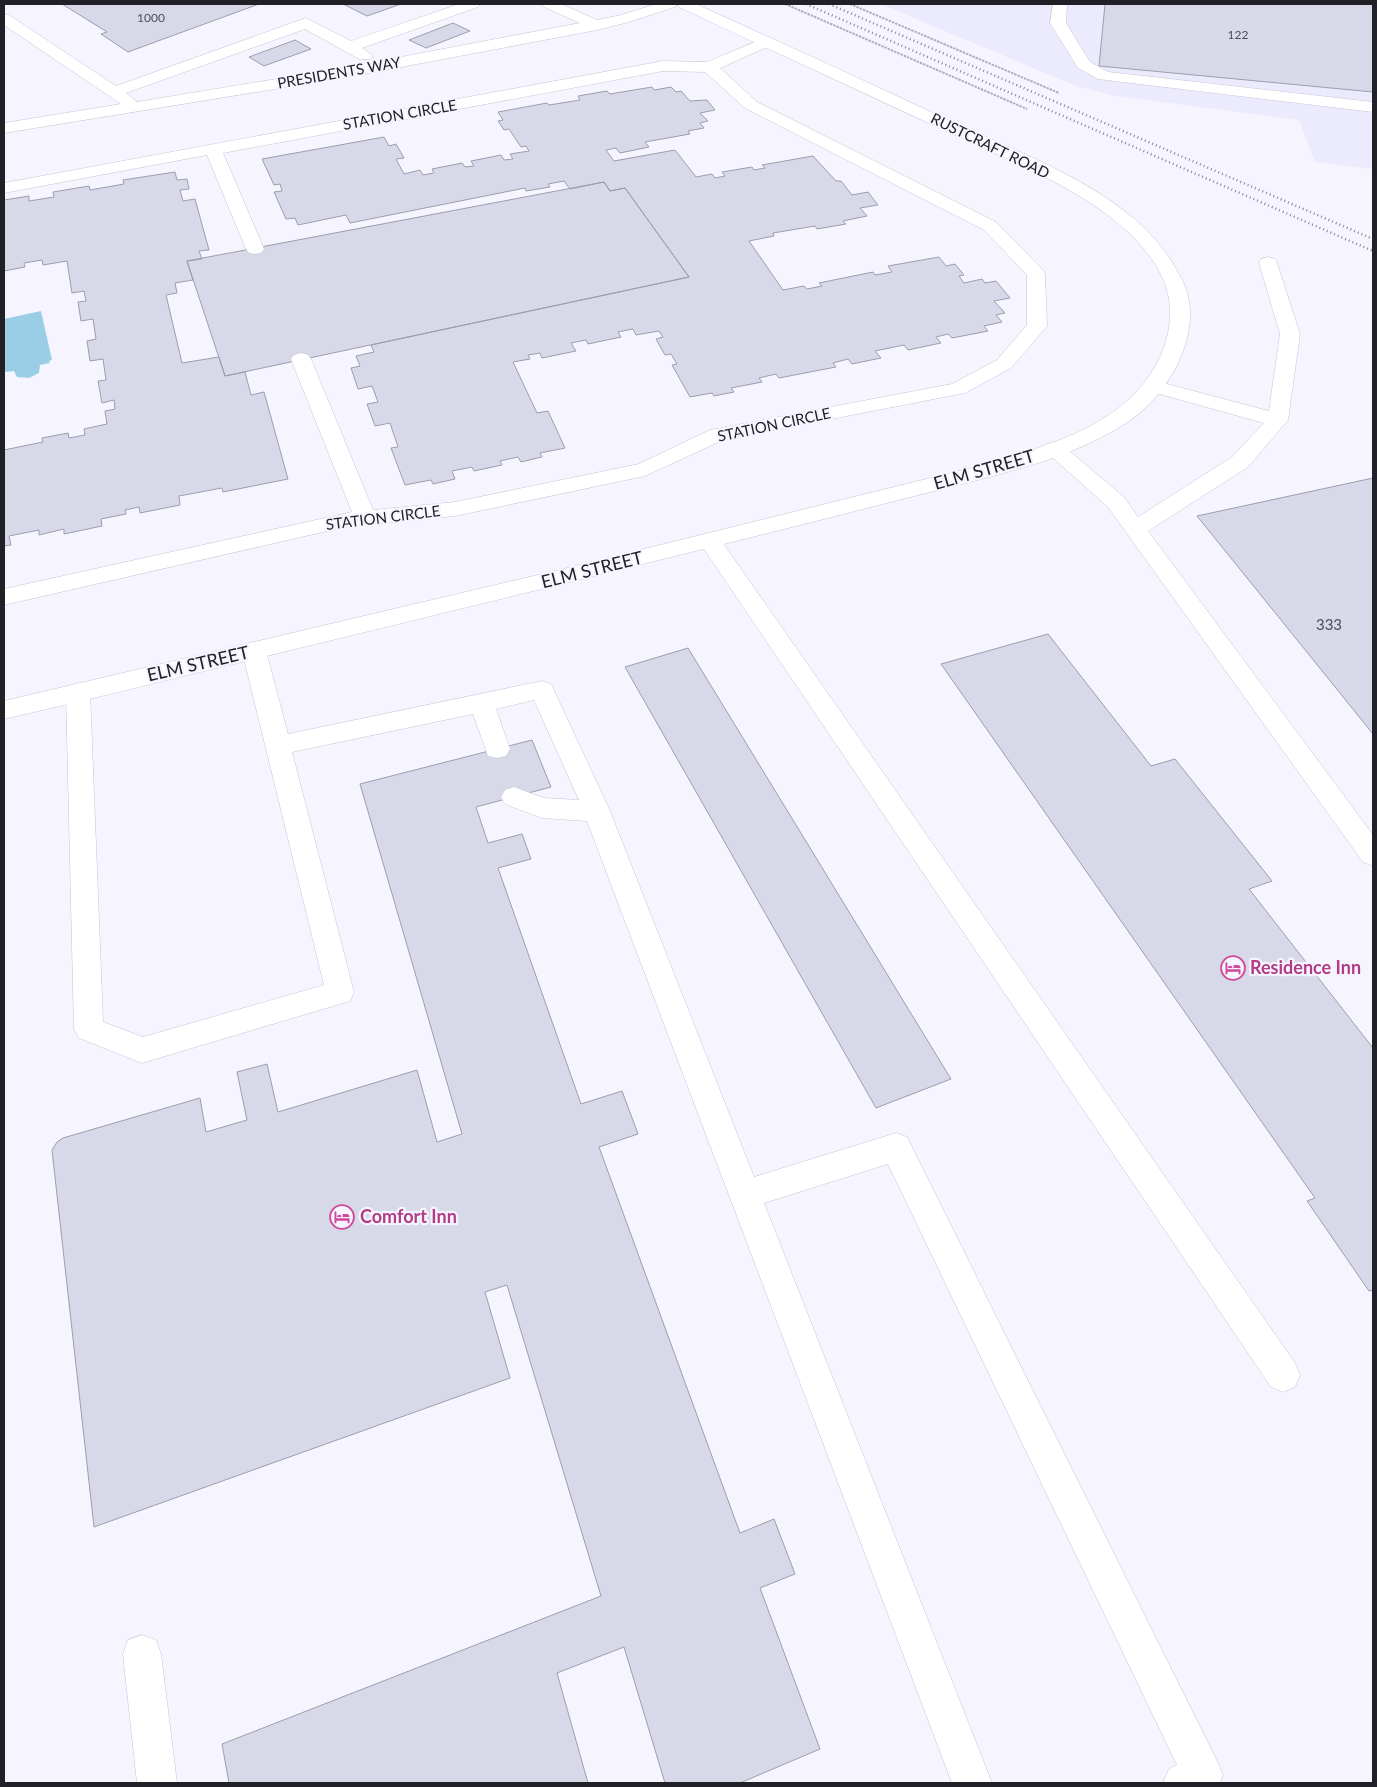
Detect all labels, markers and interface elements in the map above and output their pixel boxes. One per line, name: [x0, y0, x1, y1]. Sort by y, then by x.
house number: 1000: [137, 10, 165, 25]
house number: 122: [1228, 27, 1248, 42]
street label: PRESIDENTS WAY: [276, 52, 402, 92]
street label: STATION CIRCLE: [341, 95, 458, 133]
street label: RUSTCRAFT ROAD: [928, 109, 1053, 182]
street label: STATION CIRCLE: [716, 403, 832, 445]
street label: ELM STREET: [931, 444, 1037, 494]
street label: STATION CIRCLE: [325, 501, 441, 533]
street label: ELM STREET: [539, 546, 645, 592]
house number: 333: [1316, 615, 1342, 633]
street label: ELM STREET: [145, 641, 251, 685]
hotel icon: Residence Inn: [1220, 955, 1246, 981]
place label: Residence Inn: [1250, 956, 1361, 978]
hotel icon: Comfort Inn: [329, 1204, 355, 1230]
place label: Comfort Inn: [360, 1205, 457, 1227]

